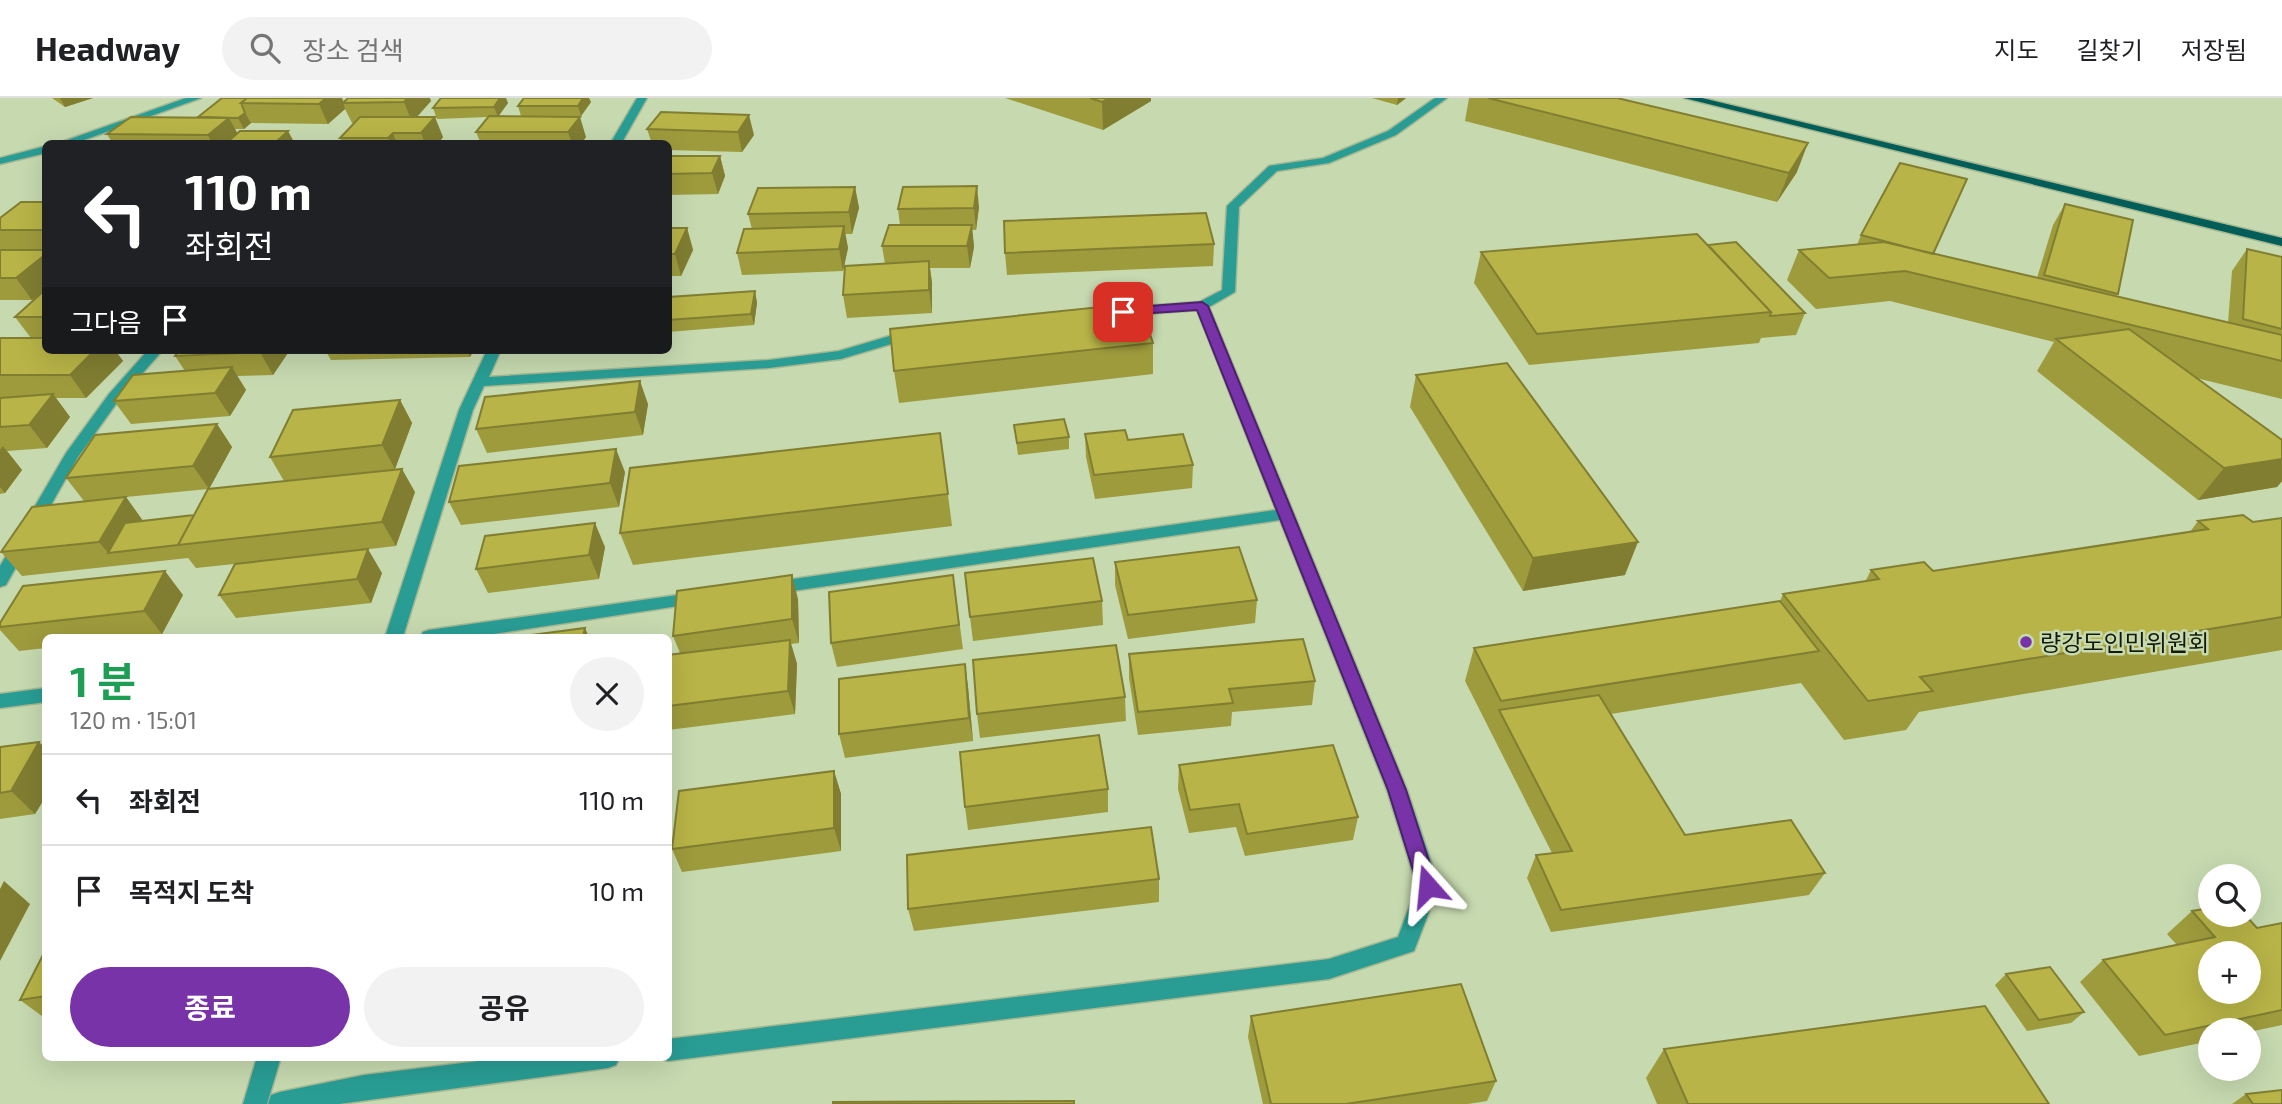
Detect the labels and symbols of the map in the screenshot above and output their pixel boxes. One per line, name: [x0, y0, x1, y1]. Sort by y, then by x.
pin: [1093, 282, 1153, 342]
place label: 량강도인민위원회: [2040, 628, 2209, 656]
marker: 량강도인민위원회: [2018, 634, 2034, 650]
position arrow: [1391, 849, 1465, 923]

